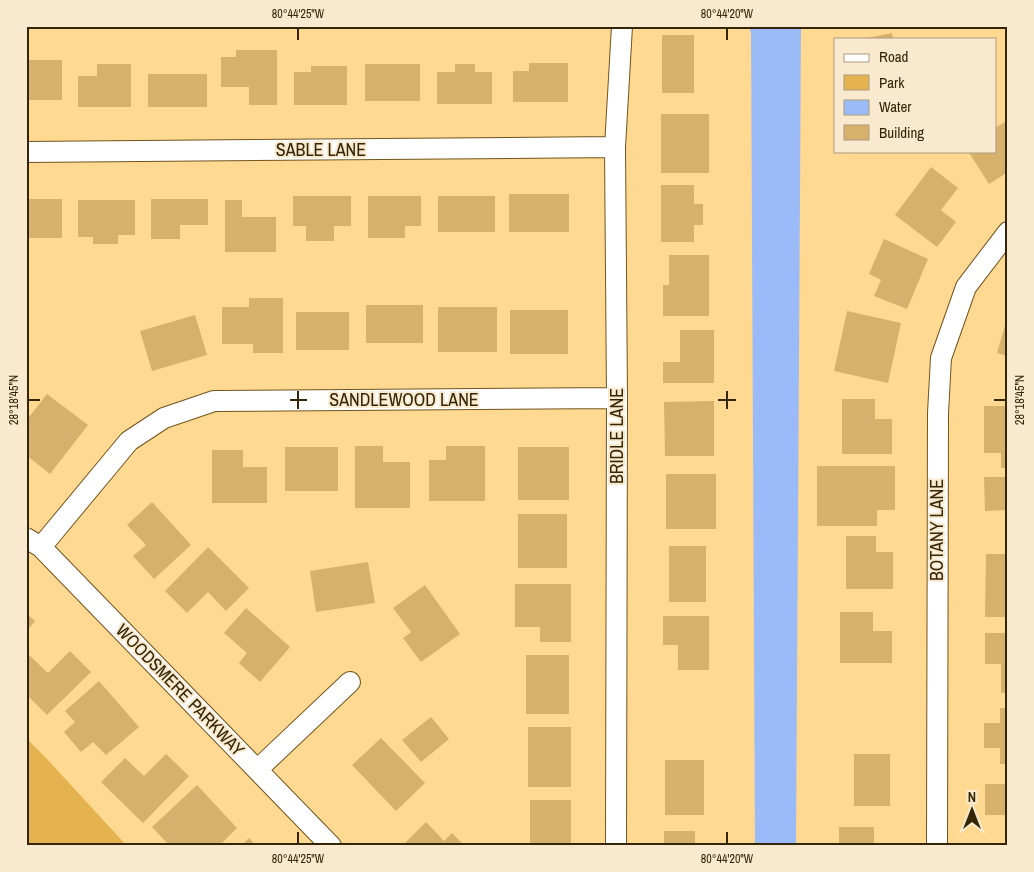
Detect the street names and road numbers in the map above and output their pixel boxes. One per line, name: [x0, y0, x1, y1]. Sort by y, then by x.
street label: SABLE LANE: [276, 137, 366, 162]
street label: SANDLEWOOD LANE: [329, 387, 479, 412]
street label: BRIDLE LANE: [604, 388, 629, 484]
street label: BOTANY LANE: [924, 479, 949, 581]
street label: WOODSMERE PARKWAY: [110, 618, 250, 761]

